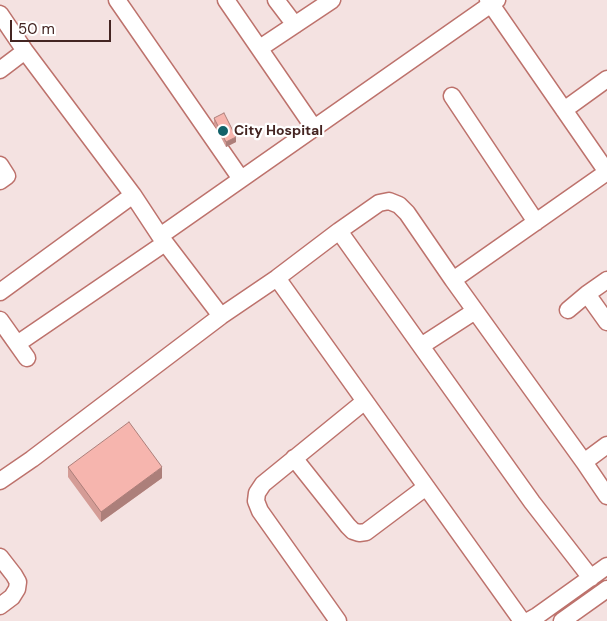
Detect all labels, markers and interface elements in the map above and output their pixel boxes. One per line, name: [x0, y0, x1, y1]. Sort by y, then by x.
scale bar: [12, 10, 114, 42]
text: 50 m: [18, 19, 55, 39]
place label: City Hospital: [234, 123, 323, 139]
marker: City Hospital: [216, 124, 230, 138]

